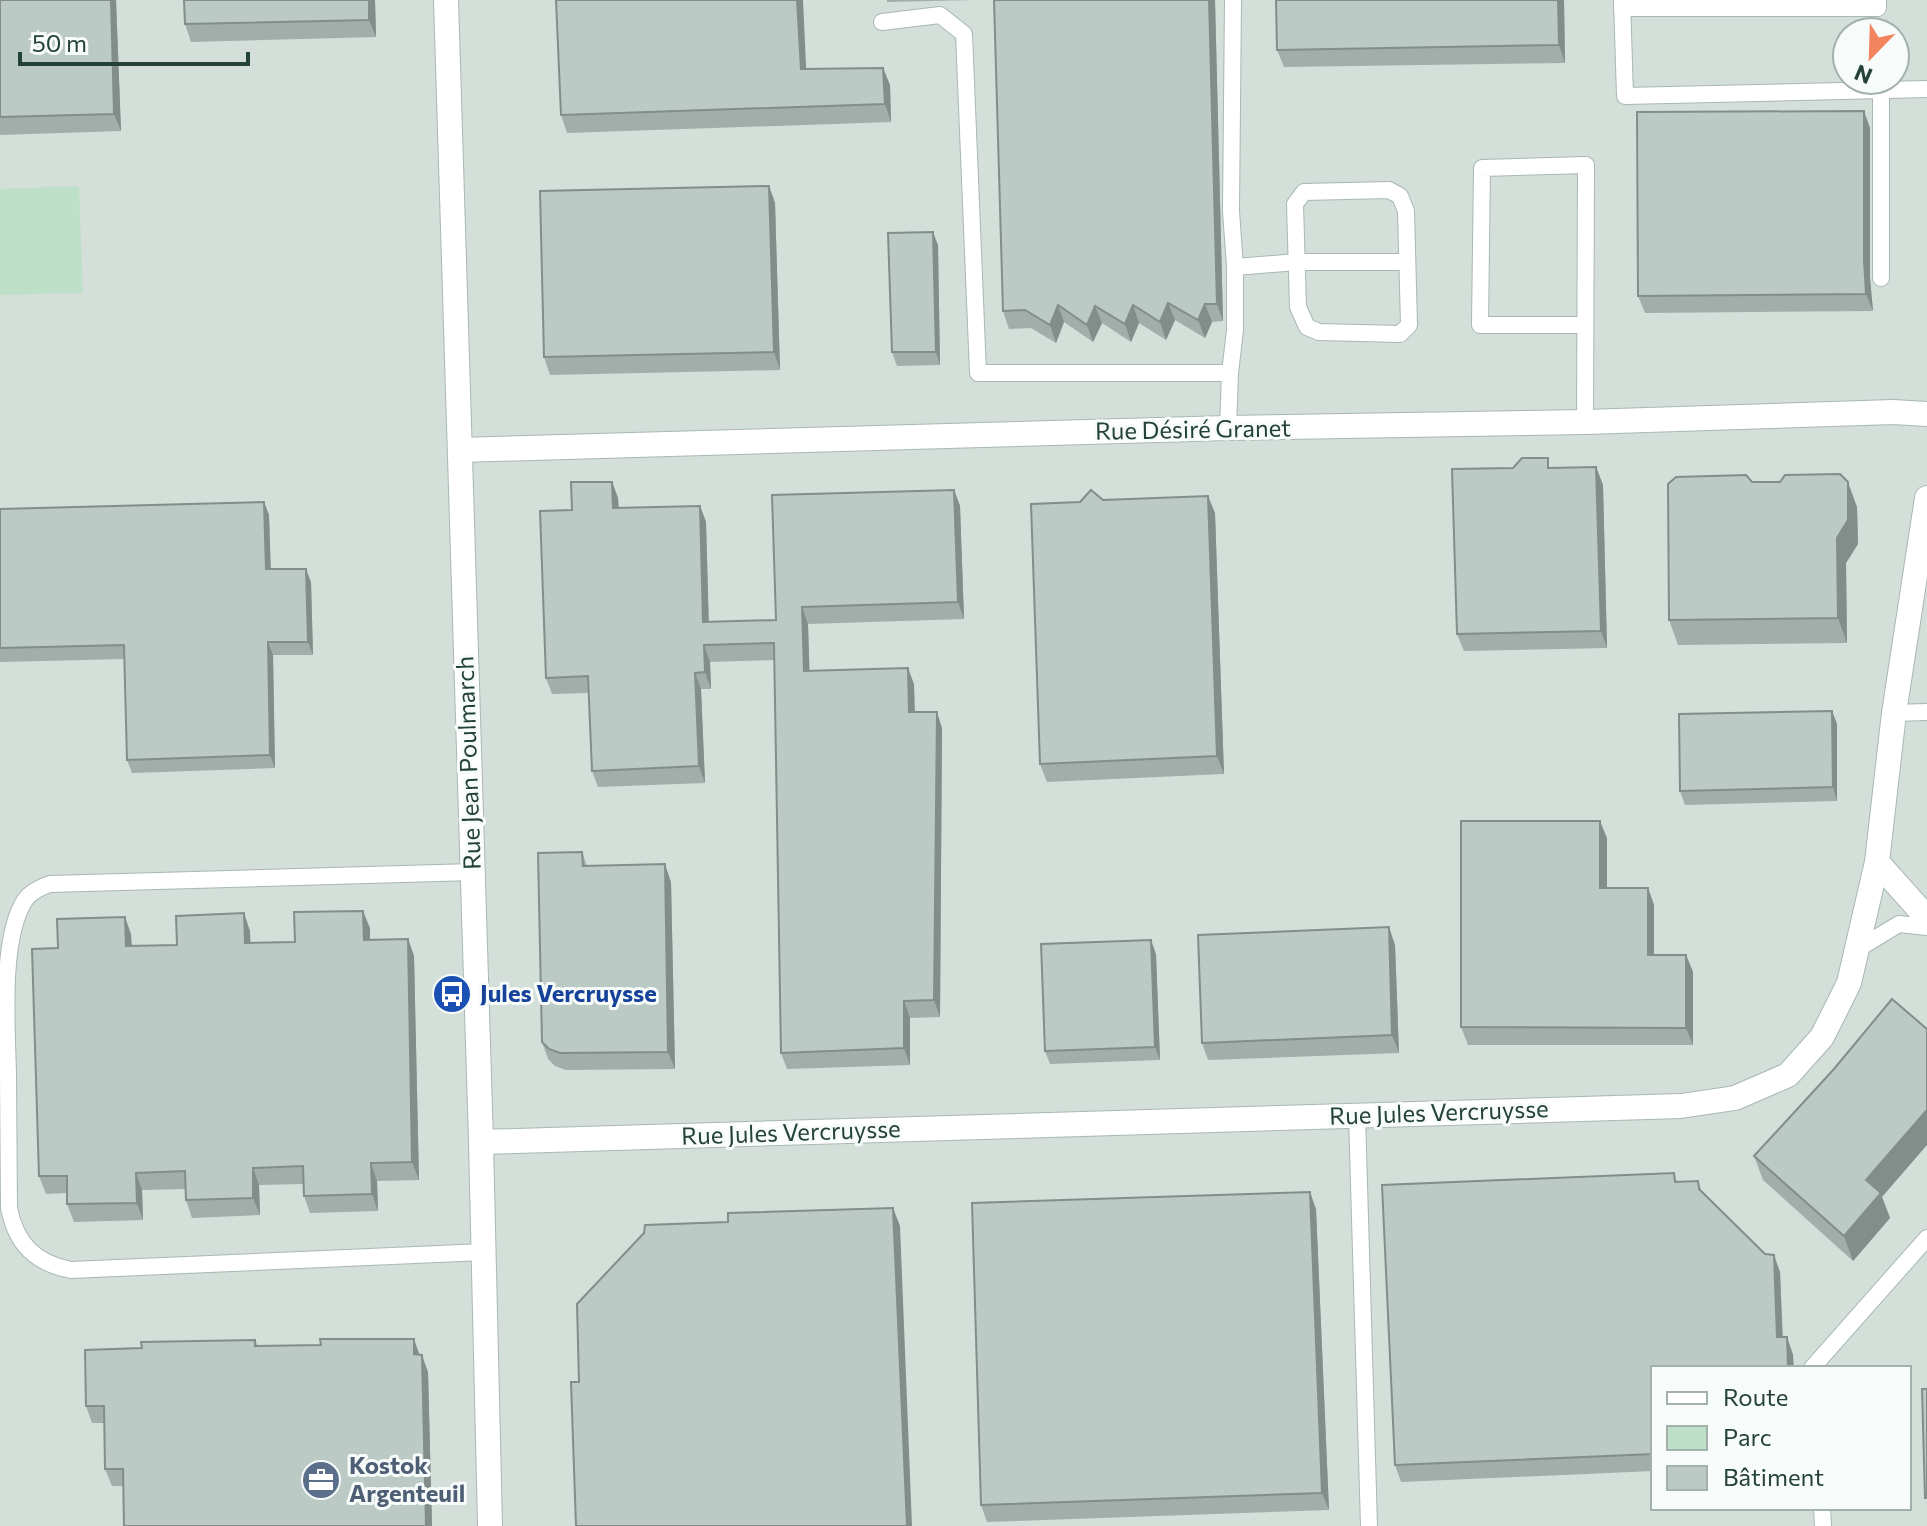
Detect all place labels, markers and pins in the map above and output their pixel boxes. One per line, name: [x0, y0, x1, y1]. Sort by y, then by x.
bus stop icon: Jules Vercruysse: [431, 973, 473, 1015]
place label: Jules Vercruysse: [480, 978, 657, 1007]
place label: Kostok Argenteuil: [349, 1450, 465, 1507]
office icon: Kostok Argenteuil: [300, 1459, 342, 1501]

